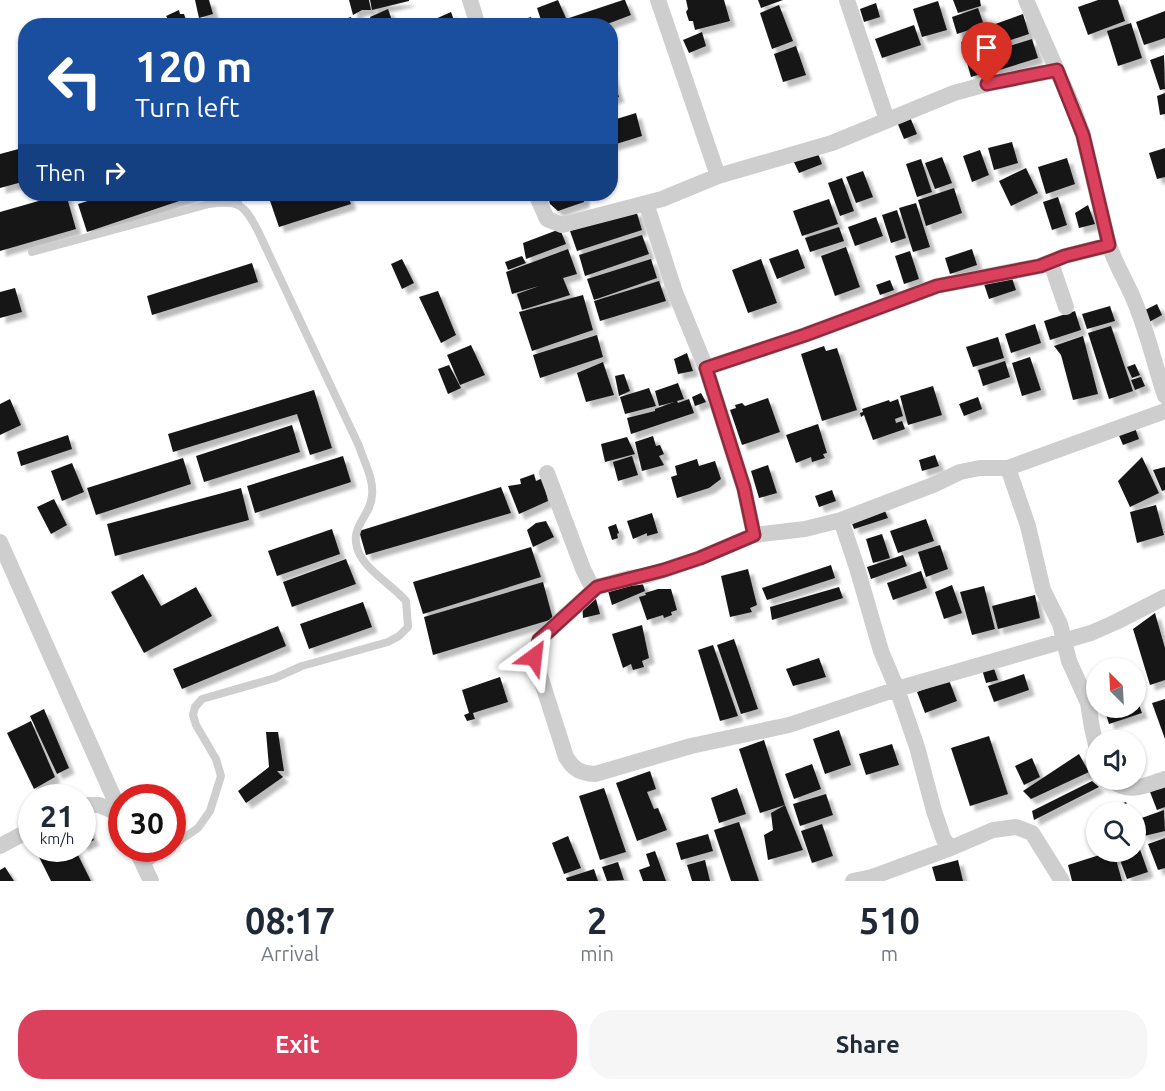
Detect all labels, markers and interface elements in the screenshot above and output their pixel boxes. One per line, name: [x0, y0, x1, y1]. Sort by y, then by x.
pin: [961, 22, 1012, 84]
icon: arrive: [970, 31, 1003, 64]
icon: left: [36, 42, 114, 120]
text: 120 m: [135, 43, 252, 90]
text: Turn left: [135, 92, 239, 122]
icon: right: [98, 156, 131, 189]
text: Then: [36, 160, 86, 185]
position arrow: [502, 625, 566, 689]
north arrow: [1086, 658, 1146, 718]
map controls: [1086, 658, 1146, 862]
button: sound: [1086, 730, 1146, 790]
speed limit sign: 30: [108, 784, 186, 862]
text: 21: [40, 799, 74, 833]
button: search: [1086, 802, 1146, 862]
text: km/h: [40, 830, 74, 847]
text: 08:17: [245, 900, 335, 941]
text: 2: [587, 900, 607, 941]
text: 510: [859, 900, 920, 941]
text: Arrival: [261, 942, 319, 965]
text: min: [580, 942, 614, 965]
text: m: [881, 942, 898, 965]
button: Exit: [18, 1010, 577, 1079]
button: Share: [589, 1010, 1147, 1079]

